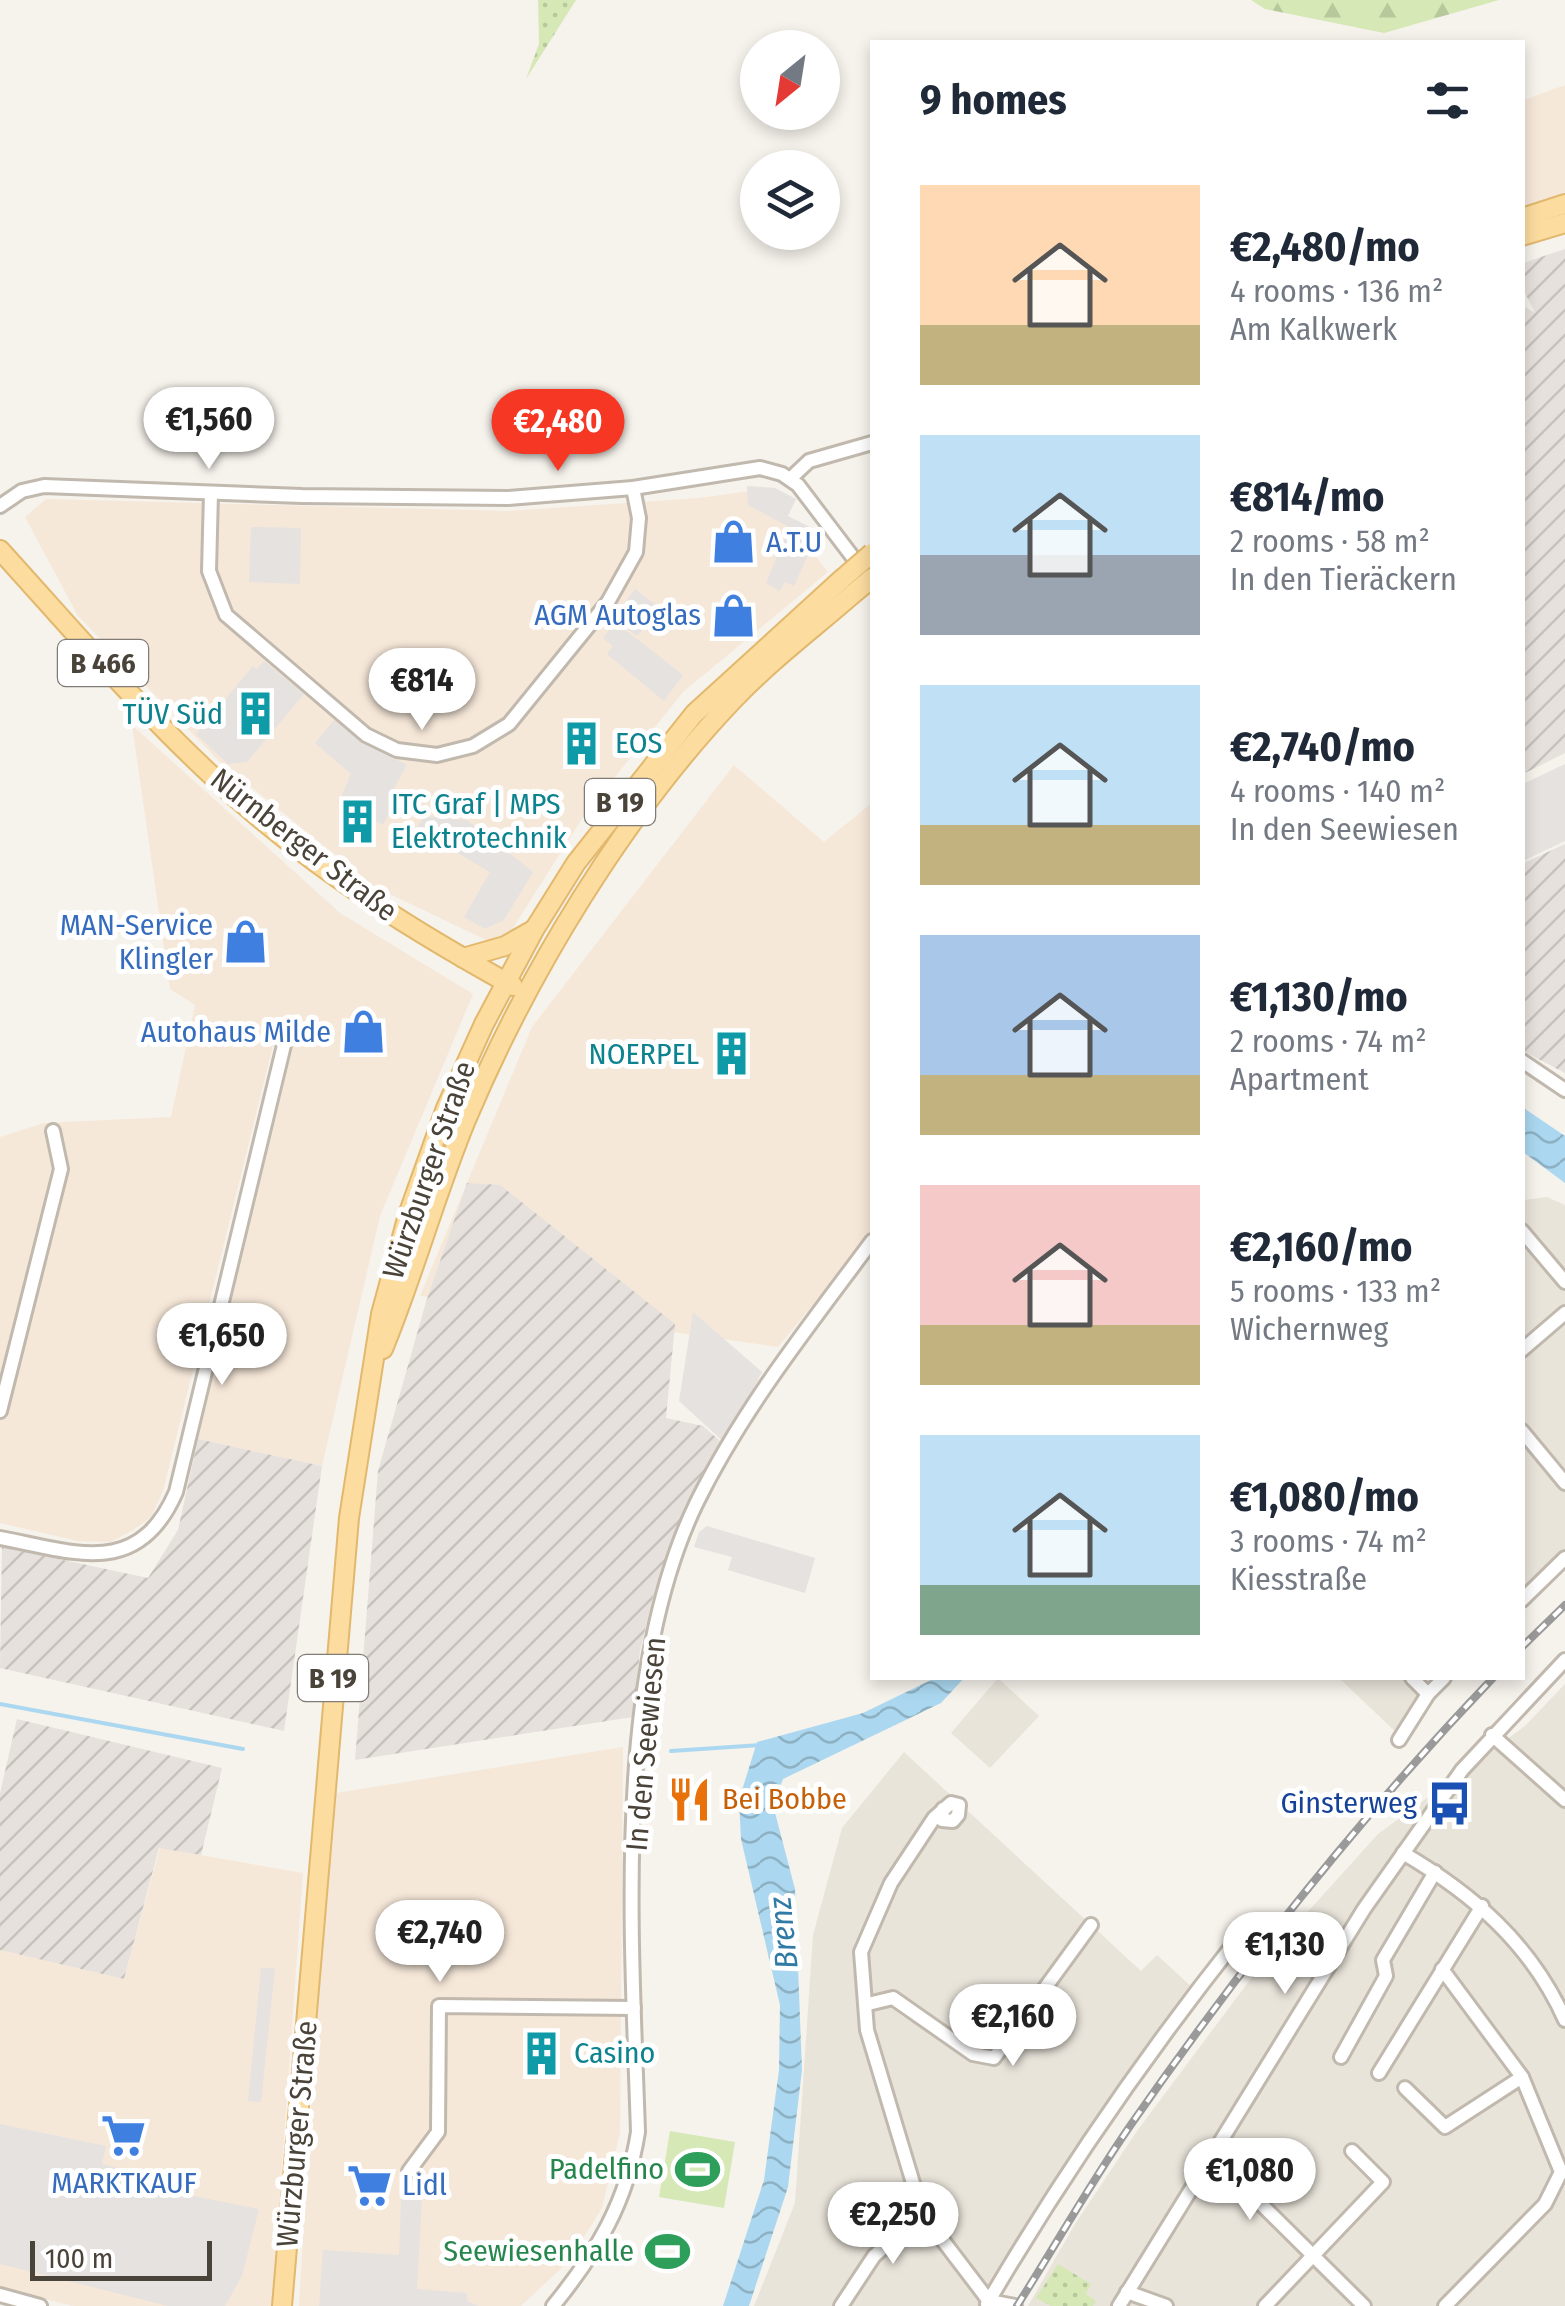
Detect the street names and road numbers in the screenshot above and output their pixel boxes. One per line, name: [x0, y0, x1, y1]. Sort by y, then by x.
road number: B 466: [58, 640, 148, 686]
street label: Nürnberger Straße: [204, 761, 404, 929]
road number: B 19: [585, 779, 655, 825]
street label: Würzburger Straße: [375, 1057, 483, 1283]
street label: In den Seewiesen: [619, 1636, 673, 1852]
road number: B 19: [298, 1655, 368, 1701]
street label: Würzburger Straße: [269, 2019, 325, 2249]

